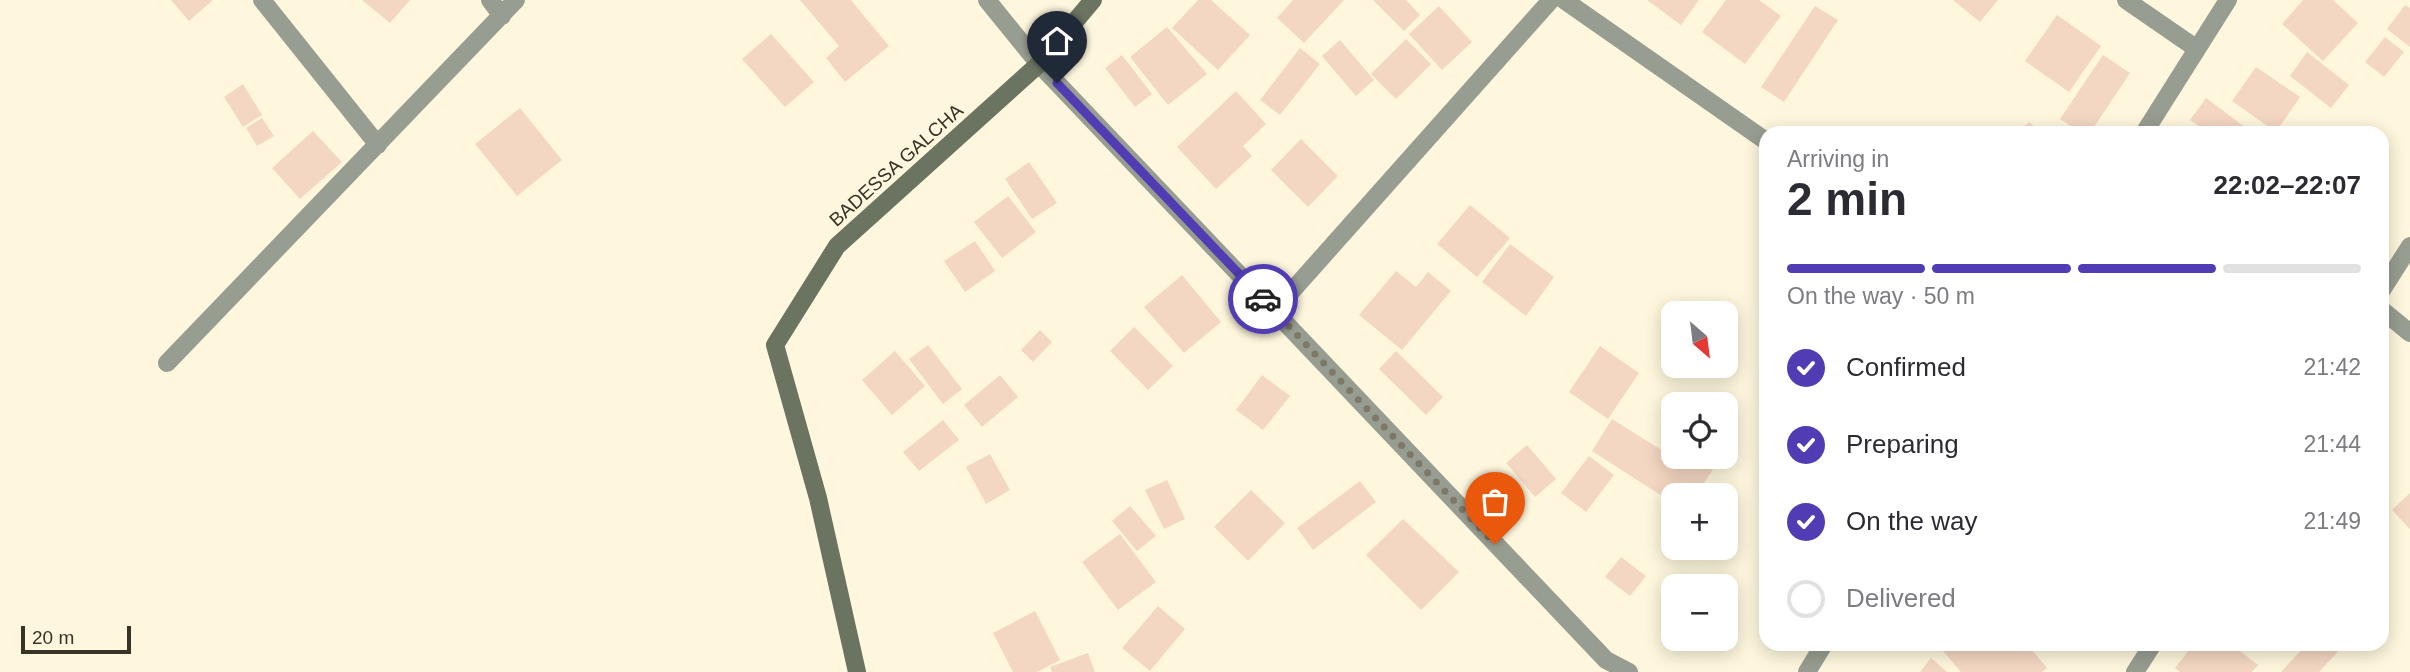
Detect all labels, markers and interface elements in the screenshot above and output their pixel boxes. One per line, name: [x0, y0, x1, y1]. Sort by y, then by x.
pin: [1027, 11, 1087, 83]
icon: home: [1038, 22, 1076, 60]
street label: BADESSA GALCHA: [825, 99, 967, 230]
text: Arriving in: [1787, 146, 1889, 172]
text: 22:02–22:07: [2214, 170, 2361, 200]
text: 2 min: [1787, 173, 1907, 225]
courier: [1228, 264, 1298, 334]
icon: car: [1244, 280, 1282, 318]
text: On the way · 50 m: [1787, 283, 1975, 309]
north arrow: [1661, 301, 1738, 378]
map controls: [1661, 301, 1738, 651]
icon: check: [1787, 349, 1825, 387]
text: Confirmed: [1846, 352, 1966, 382]
text: 21:42: [2303, 354, 2361, 380]
button: locate: [1661, 392, 1738, 469]
icon: check: [1787, 426, 1825, 464]
text: Preparing: [1846, 429, 1959, 459]
text: 21:44: [2303, 431, 2361, 457]
pin: [1465, 472, 1525, 544]
icon: bag: [1476, 483, 1514, 521]
button: +: [1661, 483, 1738, 560]
icon: check: [1787, 503, 1825, 541]
text: On the way: [1846, 506, 1978, 536]
text: 21:49: [2303, 508, 2361, 534]
button: −: [1661, 574, 1738, 651]
text: Delivered: [1846, 583, 1956, 613]
scale bar: [21, 623, 131, 655]
text: 20 m: [32, 627, 74, 648]

